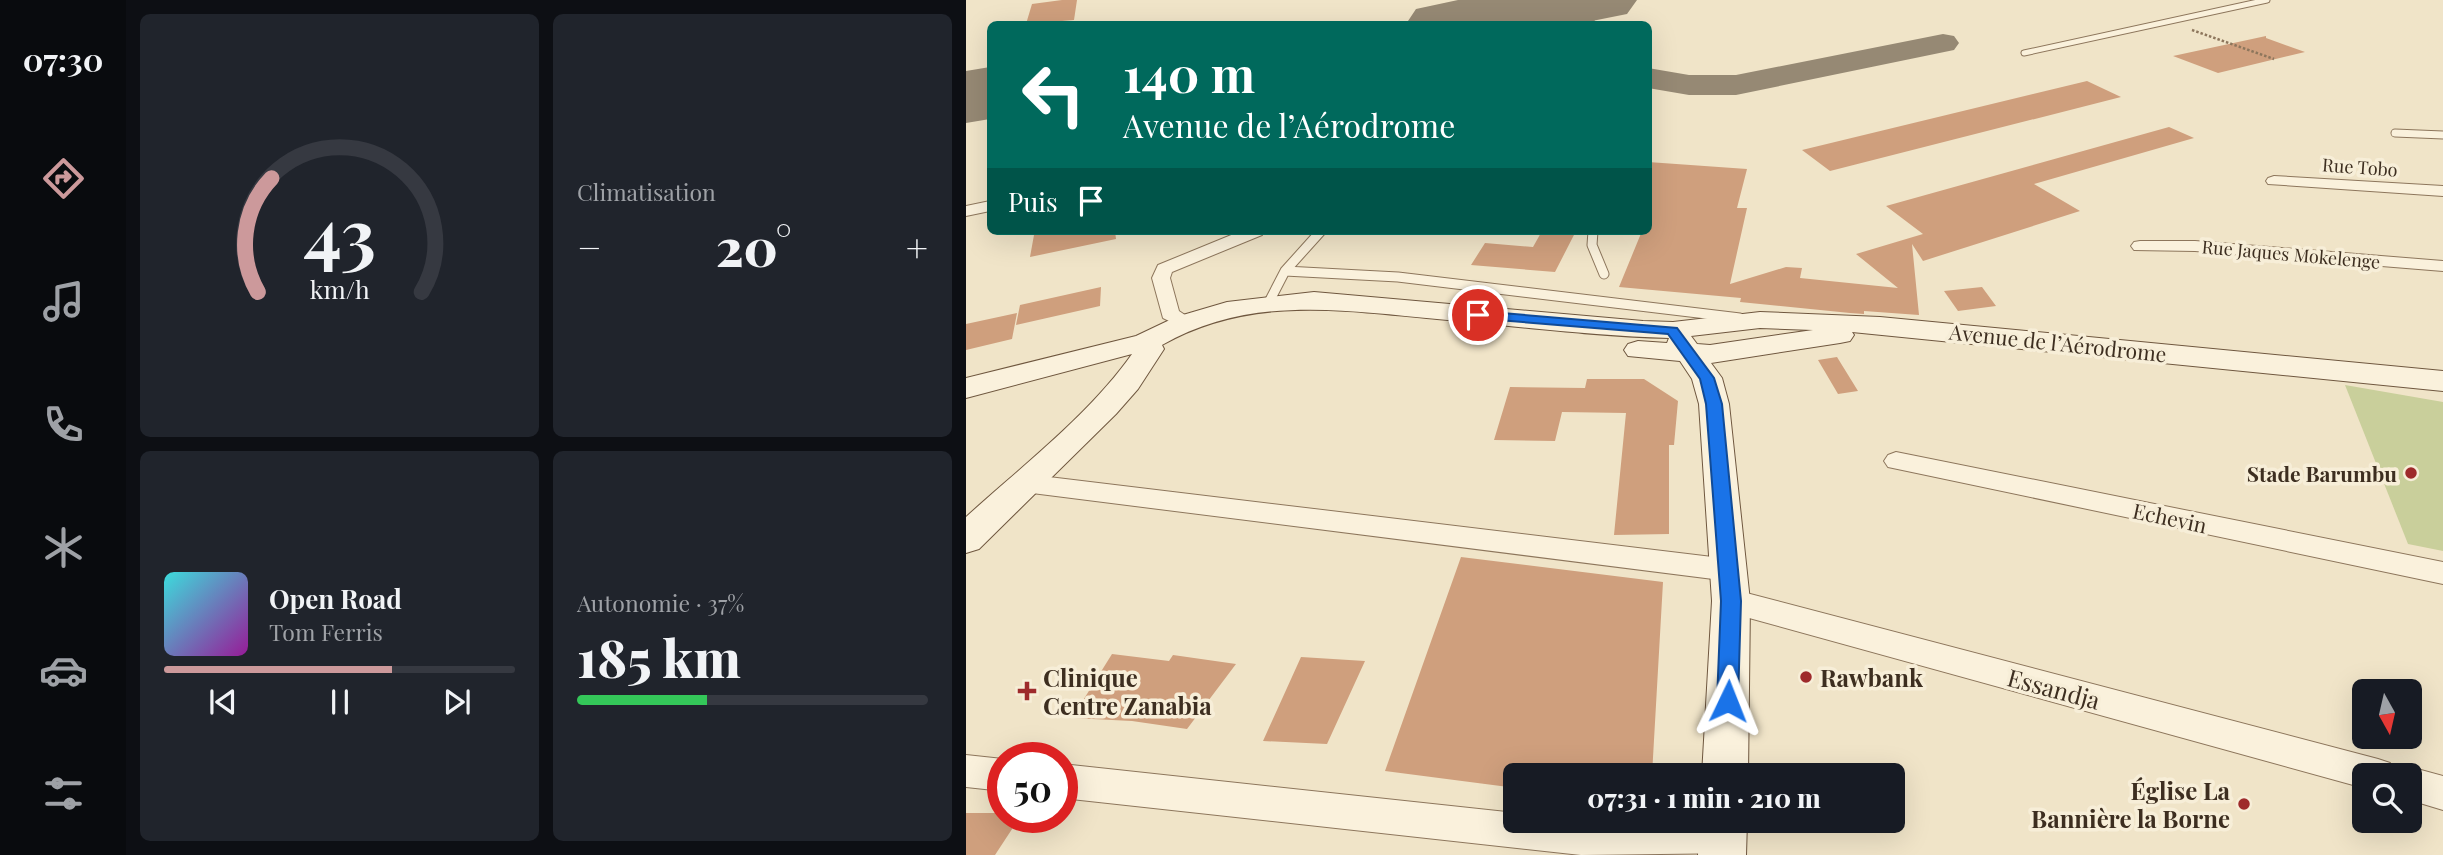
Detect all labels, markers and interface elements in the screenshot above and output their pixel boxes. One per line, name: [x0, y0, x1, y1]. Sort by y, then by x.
text: 07:30: [23, 37, 103, 80]
text: 140 m: [1123, 40, 1255, 105]
icon: left: [1008, 49, 1099, 140]
text: Avenue de l’Aérodrome: [1123, 103, 1455, 146]
street label: Rue Tobo: [2321, 152, 2399, 182]
icon: directions: [39, 154, 88, 203]
text: Climatisation: [577, 176, 716, 207]
icon: arrive: [1072, 182, 1110, 220]
text: 43: [303, 183, 376, 280]
text: Puis: [1008, 184, 1058, 219]
text: 20°: [716, 211, 792, 280]
text: −: [577, 221, 602, 272]
text: +: [906, 221, 928, 272]
street label: Rue Jaques Mokelenge: [2201, 234, 2381, 274]
text: km/h: [310, 271, 370, 304]
icon: music: [39, 277, 88, 326]
pin: [1448, 285, 1508, 345]
icon: arrive: [1459, 296, 1497, 334]
street label: Avenue de l’Aérodrome: [1947, 317, 2168, 367]
icon: phone: [39, 400, 88, 449]
place label: Stade Barumbu: [2247, 459, 2397, 487]
marker: Stade Barumbu: [2403, 465, 2419, 481]
street label: Echevin: [2130, 496, 2210, 539]
icon: climate: [39, 523, 88, 572]
text: Open Road: [269, 581, 402, 616]
text: Autonomie · 37%: [577, 587, 744, 618]
text: Tom Ferris: [269, 616, 383, 647]
text: 185 km: [577, 622, 741, 691]
icon: car: [39, 646, 88, 695]
street label: Essandja: [2004, 660, 2104, 716]
place label: Clinique Centre Zanabia: [1043, 661, 1212, 721]
place label: Rawbank: [1820, 661, 1924, 693]
position arrow: [1691, 664, 1765, 738]
marker: Rawbank: [1798, 669, 1814, 685]
north arrow: [2352, 679, 2422, 749]
map controls: [2352, 679, 2422, 833]
marker: Clinique Centre Zanabia: [1017, 681, 1037, 701]
icon: previous: [204, 683, 242, 721]
icon: pause: [321, 683, 359, 721]
icon: next: [438, 683, 476, 721]
speed limit sign: 50: [987, 742, 1078, 833]
button: search: [2352, 763, 2422, 833]
icon: filters: [39, 769, 88, 818]
place label: Église La Bannière la Borne: [2031, 774, 2231, 834]
text: 07:31 · 1 min · 210 m: [1587, 780, 1821, 815]
marker: Église La Bannière la Borne: [2236, 796, 2252, 812]

